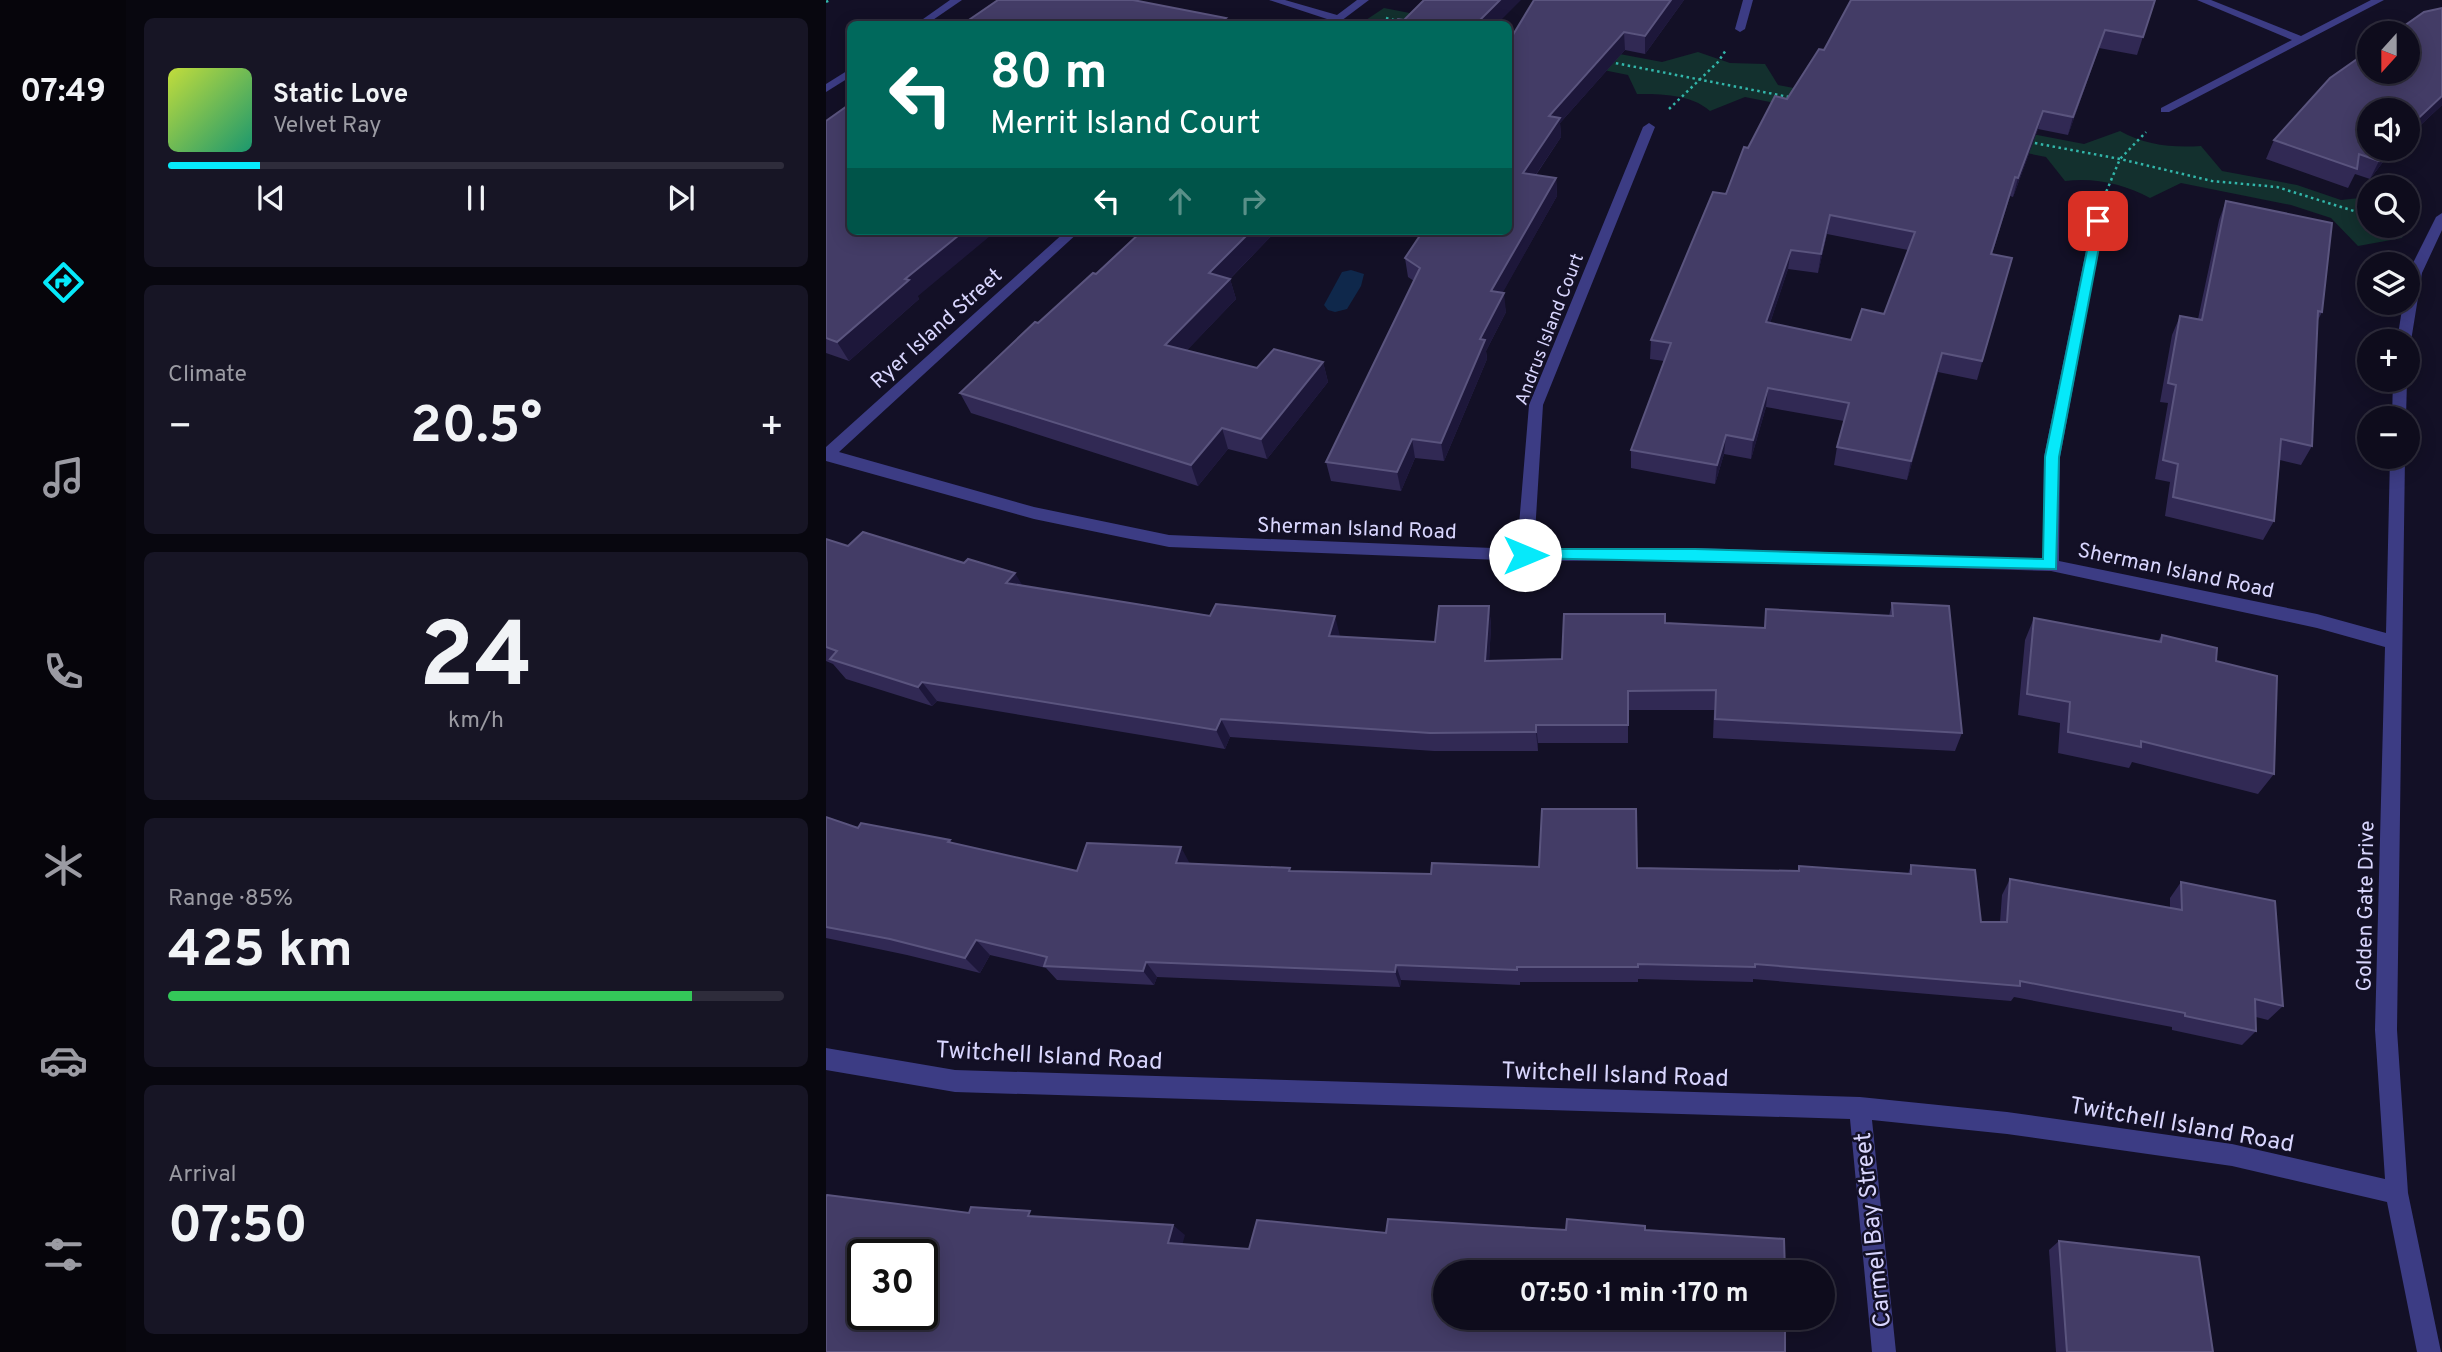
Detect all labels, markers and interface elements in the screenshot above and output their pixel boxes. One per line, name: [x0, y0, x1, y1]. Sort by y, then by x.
north arrow: [2357, 21, 2420, 84]
map controls: [2357, 21, 2420, 469]
text: 80 m: [990, 44, 1107, 106]
icon: left: [875, 49, 966, 140]
text: 07:49: [20, 73, 106, 113]
text: Static Love: [273, 79, 408, 112]
button: sound: [2357, 98, 2420, 161]
text: Merrit Island Court: [990, 105, 1261, 145]
text: Velvet Ray: [273, 112, 381, 141]
button: search: [2357, 175, 2420, 238]
icon: previous: [252, 179, 290, 217]
icon: pause: [457, 179, 495, 217]
icon: next: [662, 179, 700, 217]
icon: left: [1088, 182, 1126, 220]
icon: ahead: [1161, 182, 1199, 220]
icon: right: [1234, 182, 1272, 220]
pin: [2068, 191, 2128, 251]
icon: arrive: [2079, 202, 2117, 240]
street label: Andrus Island Court: [1511, 250, 1590, 409]
button: layers: [2357, 252, 2420, 315]
icon: directions: [39, 258, 88, 307]
street label: Ryer Island Street: [866, 263, 1008, 395]
button: +: [2357, 329, 2420, 392]
text: Climate: [168, 361, 247, 390]
text: 20.5°: [410, 395, 542, 461]
text: −: [168, 404, 193, 453]
text: +: [759, 404, 784, 453]
button: −: [2357, 406, 2420, 469]
icon: music: [39, 453, 88, 502]
street label: Sherman Island Road: [1257, 513, 1457, 546]
position arrow: [1488, 518, 1562, 592]
street label: Sherman Island Road: [2075, 537, 2276, 605]
text: 24: [419, 604, 533, 719]
icon: phone: [39, 647, 88, 696]
text: km/h: [448, 707, 504, 736]
street label: Golden Gate Drive: [2352, 820, 2381, 992]
icon: climate: [39, 841, 88, 890]
text: Range · 85%: [168, 885, 293, 914]
text: 425 km: [168, 919, 353, 985]
icon: car: [39, 1036, 88, 1085]
street label: Twitchell Island Road: [935, 1036, 1163, 1078]
street label: Twitchell Island Road: [1501, 1057, 1729, 1095]
street label: Twitchell Island Road: [2067, 1091, 2296, 1160]
street label: Carmel Bay Street: [1849, 1131, 1899, 1329]
text: Arrival: [168, 1161, 237, 1190]
text: 07:50: [168, 1195, 308, 1261]
icon: filters: [39, 1230, 88, 1279]
speed limit sign: 30: [847, 1239, 938, 1330]
text: 07:50 · 1 min · 170 m: [1520, 1278, 1748, 1311]

